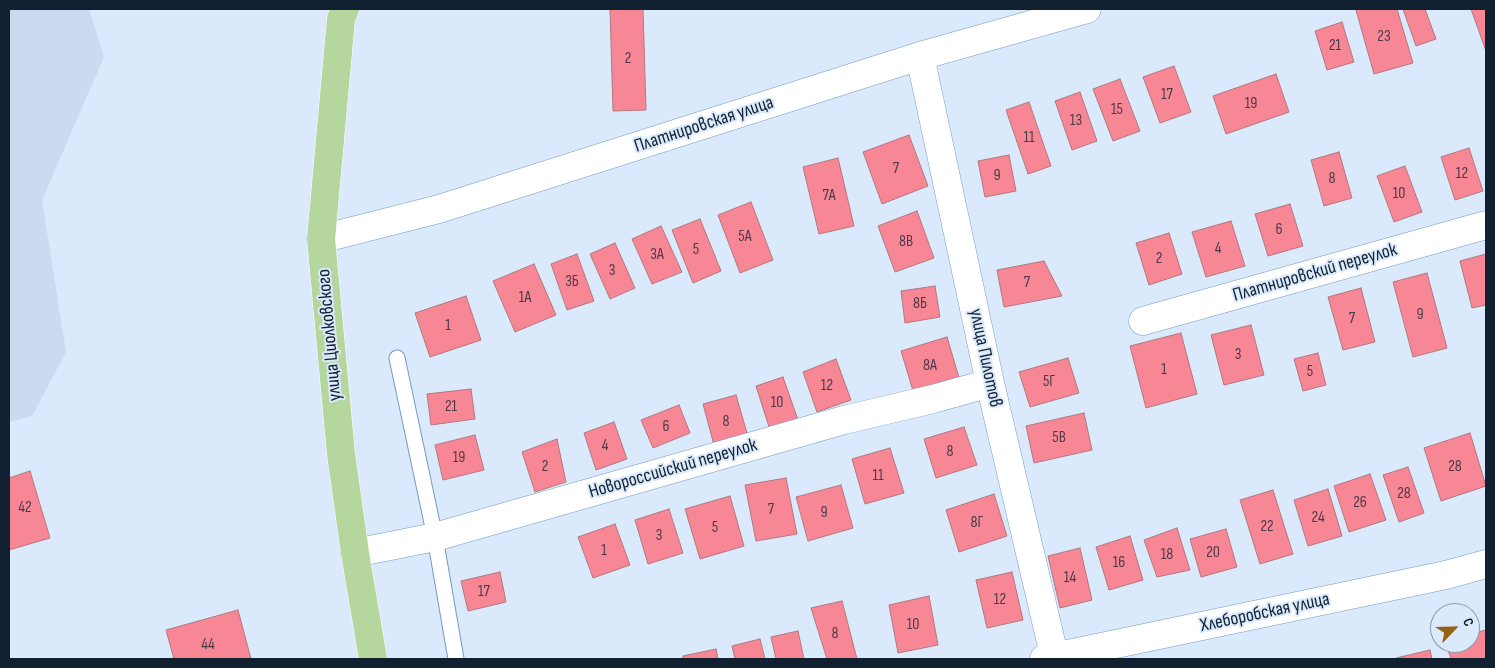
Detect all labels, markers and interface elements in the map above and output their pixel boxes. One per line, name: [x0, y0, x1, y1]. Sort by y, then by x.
house number: 23: [1377, 27, 1391, 47]
house number: 21: [1329, 36, 1341, 56]
house number: 2: [625, 49, 631, 69]
house number: 17: [1161, 85, 1173, 105]
street label: Платнировская улица: [631, 92, 777, 158]
house number: 19: [1245, 94, 1257, 114]
house number: 15: [1111, 100, 1123, 120]
house number: 13: [1070, 111, 1082, 131]
house number: 11: [1023, 128, 1035, 148]
house number: 7: [893, 159, 899, 179]
house number: 12: [1456, 164, 1468, 184]
house number: 9: [993, 166, 1001, 186]
house number: 8: [1328, 169, 1336, 189]
house number: 10: [1393, 184, 1405, 204]
house number: 7А: [823, 186, 835, 206]
house number: 6: [1275, 220, 1283, 240]
house number: 5А: [738, 227, 752, 247]
house number: 8В: [899, 232, 913, 252]
house number: 4: [1215, 239, 1221, 259]
street label: Платнировский переулок: [1230, 239, 1400, 307]
house number: 5: [693, 240, 699, 260]
house number: 3А: [650, 245, 664, 265]
house number: 2: [1156, 249, 1162, 269]
house number: 3: [609, 261, 615, 281]
street label: улица Циолковского: [313, 268, 347, 402]
house number: 3Б: [565, 272, 579, 292]
house number: 7: [1024, 273, 1030, 293]
house number: 1А: [519, 288, 531, 308]
house number: 8Б: [913, 294, 927, 314]
house number: 9: [1416, 305, 1424, 325]
street label: улица Пилотов: [963, 307, 1007, 409]
house number: 7: [1349, 309, 1355, 329]
house number: 1: [445, 316, 451, 336]
house number: 3: [1235, 345, 1241, 365]
house number: 8А: [923, 356, 937, 376]
house number: 1: [1161, 360, 1167, 380]
house number: 5: [1307, 362, 1313, 382]
house number: 5Г: [1043, 372, 1055, 392]
house number: 12: [821, 376, 833, 396]
house number: 10: [771, 393, 783, 413]
house number: 21: [445, 397, 457, 417]
house number: 8: [722, 412, 730, 432]
house number: 6: [662, 417, 670, 437]
house number: 5В: [1052, 428, 1066, 448]
street label: Новороссийский переулок: [586, 434, 760, 504]
house number: 4: [602, 436, 608, 456]
house number: 8: [946, 442, 954, 462]
house number: 19: [453, 448, 465, 468]
house number: 2: [542, 457, 548, 477]
house number: 28: [1448, 457, 1462, 477]
house number: 11: [872, 466, 884, 486]
house number: 28: [1397, 484, 1411, 504]
house number: 26: [1353, 493, 1367, 513]
house number: 42: [18, 498, 32, 518]
house number: 7: [768, 500, 774, 520]
house number: 9: [820, 503, 828, 523]
house number: 24: [1311, 508, 1325, 528]
house number: 8Г: [971, 513, 983, 533]
house number: 22: [1260, 517, 1274, 537]
house number: 5: [712, 518, 718, 538]
house number: 3: [656, 526, 662, 546]
house number: 1: [601, 541, 607, 561]
house number: 20: [1206, 543, 1220, 563]
house number: 18: [1161, 545, 1173, 565]
house number: 16: [1113, 553, 1125, 573]
house number: 14: [1064, 568, 1076, 588]
house number: 17: [478, 582, 490, 602]
street label: Хлеборобская улица: [1198, 588, 1332, 638]
house number: 12: [994, 590, 1006, 610]
north arrow: [1430, 603, 1480, 653]
house number: 10: [907, 615, 919, 635]
text: С: [1459, 615, 1477, 629]
house number: 8: [831, 624, 839, 644]
house number: 44: [201, 635, 215, 655]

